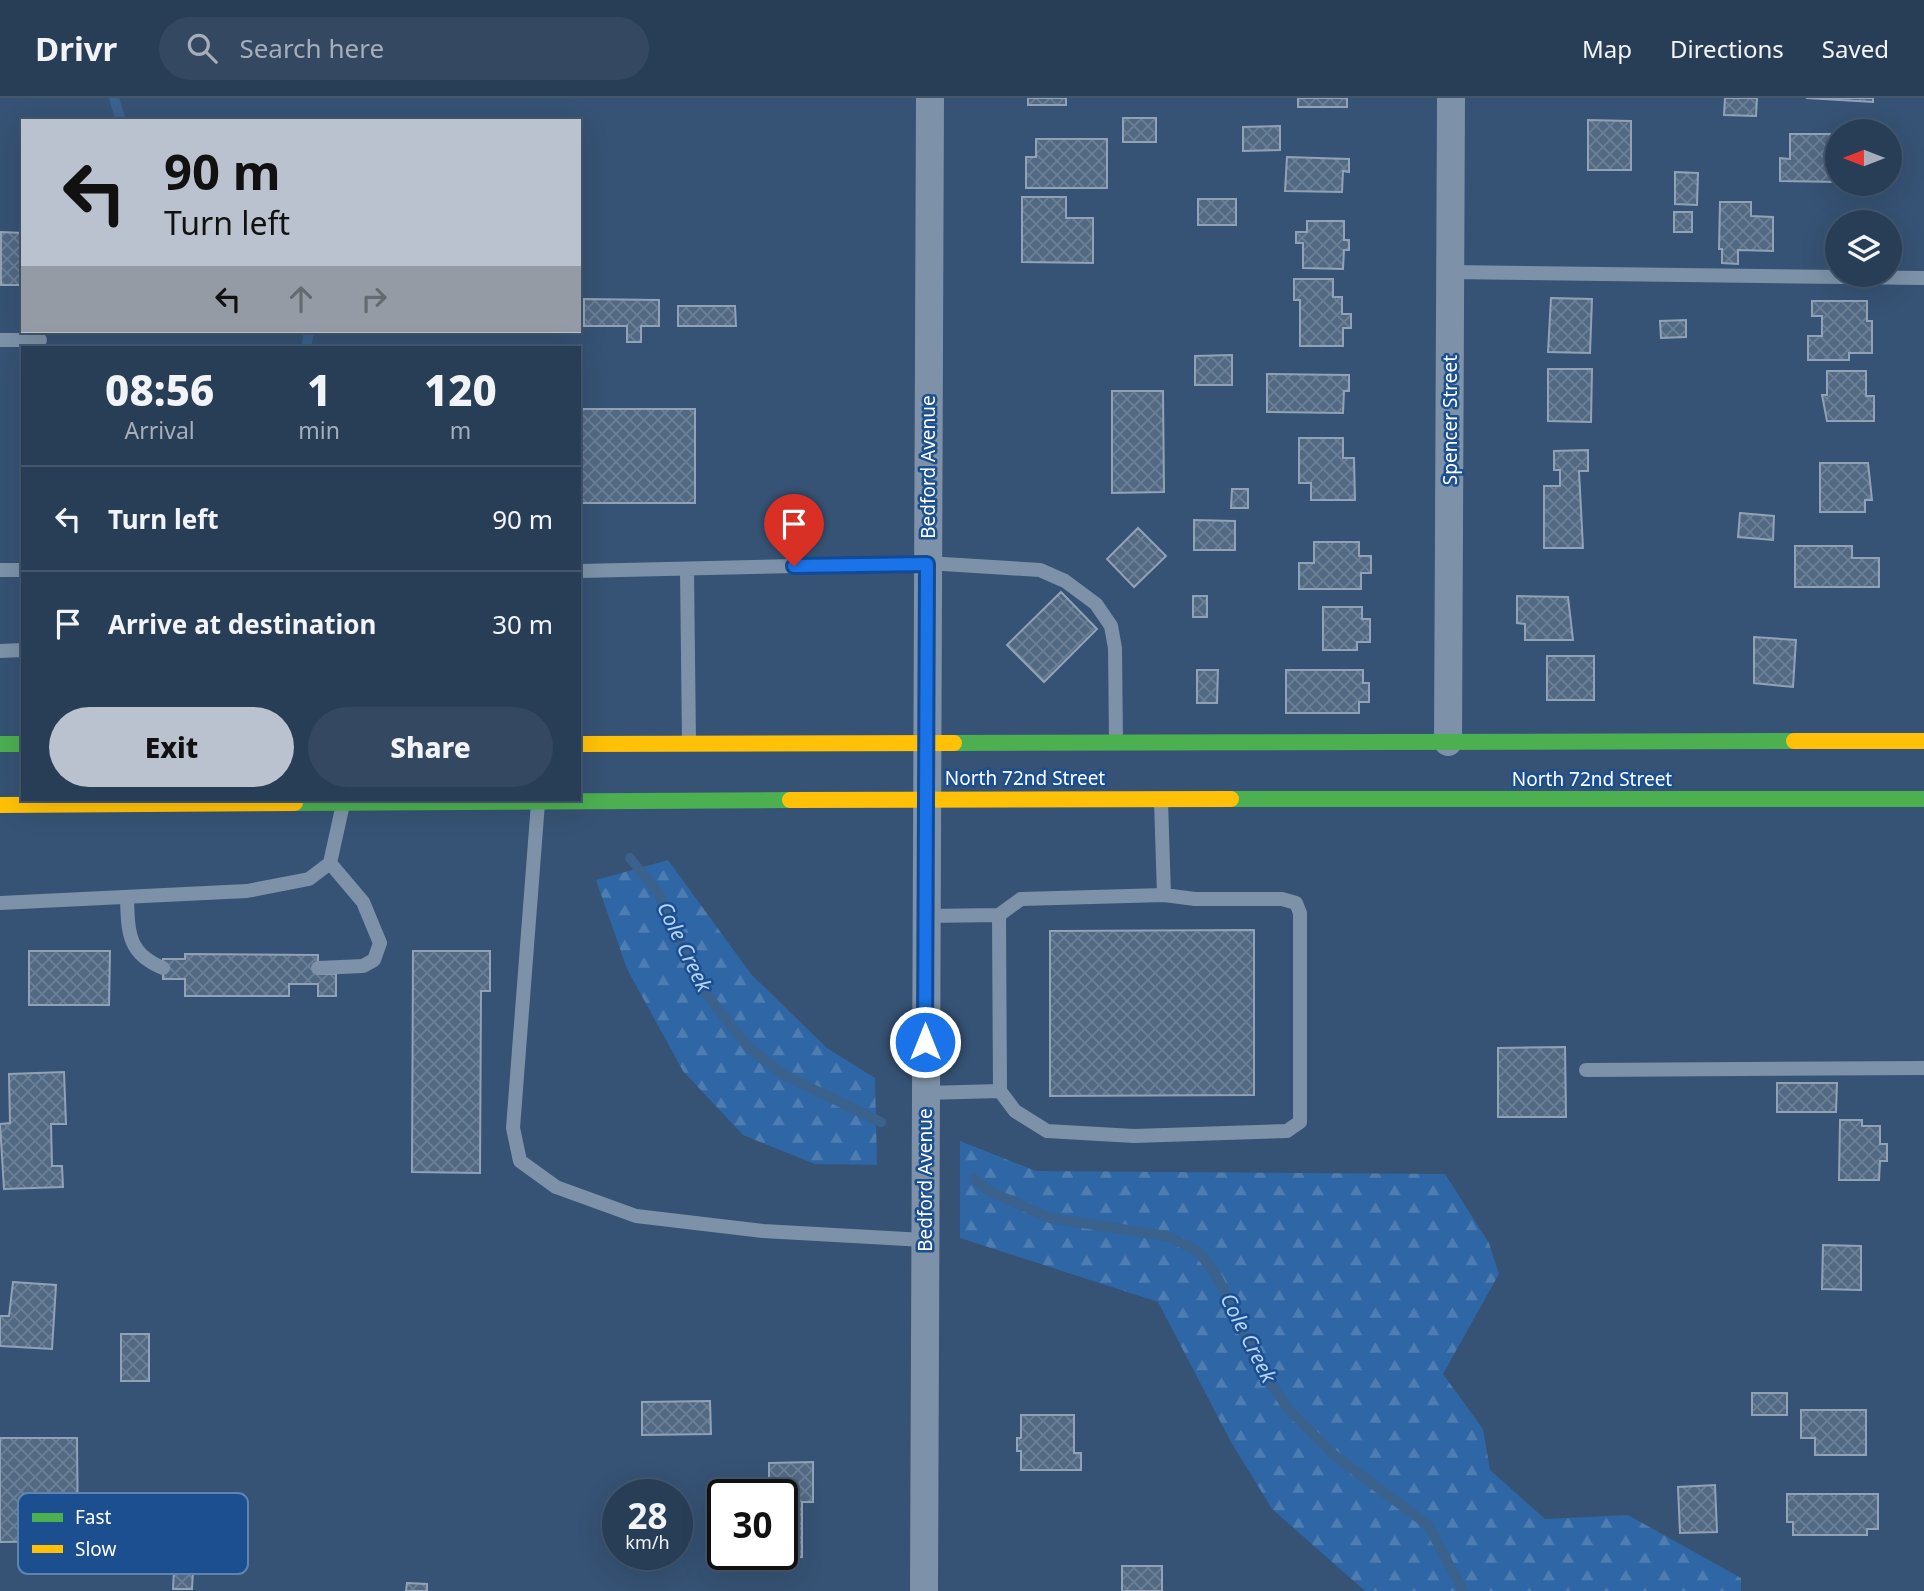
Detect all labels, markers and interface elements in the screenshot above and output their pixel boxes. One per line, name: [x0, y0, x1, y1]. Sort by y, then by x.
search box: [159, 17, 649, 80]
text: Drivr: [35, 26, 117, 71]
icon: search: [183, 29, 221, 67]
text: Search here: [239, 30, 384, 66]
text: Map: [1582, 32, 1632, 65]
text: Directions: [1670, 32, 1784, 65]
text: Saved: [1822, 32, 1889, 65]
north arrow: [1825, 119, 1902, 196]
map controls: [1825, 119, 1902, 287]
text: 90 m: [164, 138, 281, 204]
icon: left: [49, 147, 140, 238]
text: Turn left: [164, 201, 290, 244]
button: layers: [1825, 210, 1902, 287]
icon: left: [209, 280, 247, 318]
icon: ahead: [282, 280, 320, 318]
icon: right: [355, 280, 393, 318]
street label: Spencer Street: [1437, 355, 1463, 485]
text: 08:56: [105, 361, 214, 418]
text: 1: [307, 361, 331, 418]
text: 120: [424, 361, 497, 418]
street label: Bedford Avenue: [915, 395, 941, 539]
text: Arrival: [125, 414, 195, 446]
text: min: [298, 414, 340, 446]
text: m: [450, 414, 471, 446]
pin: [764, 494, 824, 566]
icon: left: [49, 500, 87, 538]
text: Turn left: [108, 501, 219, 537]
text: 90 m: [492, 501, 553, 537]
icon: arrive: [775, 505, 813, 543]
icon: arrive: [49, 605, 87, 643]
text: Arrive at destination: [108, 606, 377, 642]
text: 30 m: [492, 606, 553, 642]
button: Exit: [49, 707, 294, 787]
button: Share: [308, 707, 553, 787]
street label: North 72nd Street: [945, 765, 1105, 791]
street label: North 72nd Street: [1512, 766, 1672, 792]
water label: Cole Creek: [651, 897, 719, 998]
position arrow: [888, 1005, 962, 1079]
street label: Bedford Avenue: [912, 1108, 938, 1252]
water label: Cole Creek: [1214, 1288, 1284, 1389]
speed limit sign: 30: [707, 1479, 798, 1570]
text: 28: [627, 1492, 668, 1539]
legend: [18, 1493, 248, 1574]
text: Fast: [75, 1504, 112, 1530]
text: km/h: [625, 1530, 670, 1554]
text: Slow: [75, 1536, 116, 1562]

